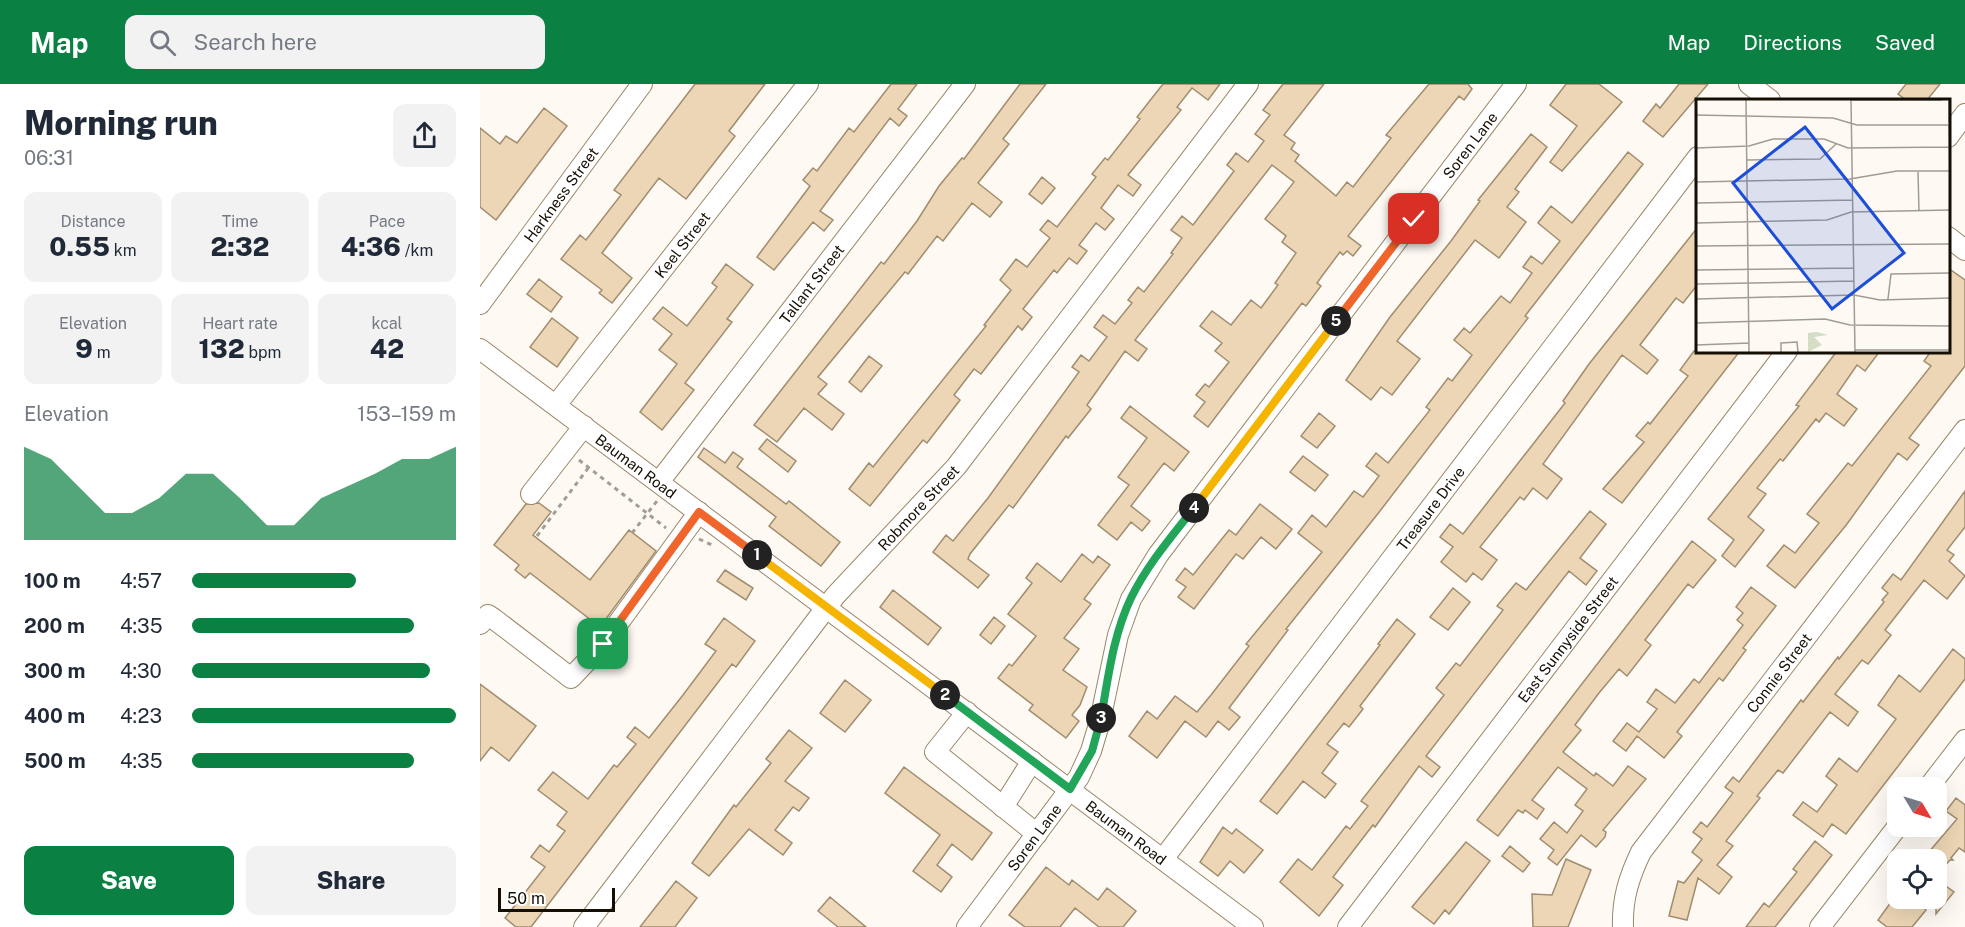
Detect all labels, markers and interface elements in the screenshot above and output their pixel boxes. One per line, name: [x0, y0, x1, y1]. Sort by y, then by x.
search box: [125, 15, 545, 69]
text: Map: [30, 26, 89, 59]
icon: search: [146, 26, 179, 59]
text: Search here: [194, 29, 317, 55]
text: Map: [1668, 30, 1710, 55]
text: Directions: [1743, 30, 1842, 55]
text: Saved: [1875, 30, 1935, 55]
inset map: [1696, 99, 1950, 352]
text: Morning run: [24, 104, 218, 142]
button: share: [393, 104, 456, 167]
street label: Soren Lane: [1439, 108, 1500, 182]
street label: Harkness Street: [520, 143, 601, 245]
text: 06:31: [24, 146, 74, 170]
pin: [1388, 193, 1439, 244]
icon: check: [1397, 202, 1430, 235]
street label: Keel Street: [651, 208, 713, 281]
text: Distance: [61, 212, 125, 231]
text: Time: [222, 212, 258, 231]
text: Pace: [369, 212, 405, 231]
text: 0.55: [49, 231, 110, 262]
text: 2:32: [210, 231, 270, 262]
text: 4:36: [341, 231, 401, 262]
text: km: [110, 241, 137, 260]
text: /km: [401, 241, 433, 260]
street label: Tallant Street: [776, 241, 847, 327]
pin: 5: [1321, 306, 1351, 336]
text: 5: [1331, 311, 1341, 330]
text: Elevation: [59, 314, 127, 333]
text: Heart rate: [202, 314, 278, 333]
text: kcal: [372, 314, 402, 333]
text: 9: [75, 333, 93, 364]
text: 132: [199, 333, 245, 364]
text: 42: [370, 333, 404, 364]
text: m: [93, 343, 111, 362]
text: bpm: [245, 343, 281, 362]
text: Elevation: [24, 402, 109, 426]
text: 153–159 m: [357, 402, 456, 426]
street label: Bauman Road: [593, 430, 680, 501]
street label: Robmore Street: [874, 461, 962, 553]
street label: Treasure Drive: [1393, 463, 1468, 554]
pin: 4: [1179, 493, 1209, 523]
text: 4: [1189, 498, 1199, 517]
pin: 1: [742, 540, 772, 570]
text: 1: [754, 545, 760, 564]
text: 100 m: [24, 569, 81, 593]
text: 4:57: [120, 569, 162, 593]
street label: East Sunnyside Street: [1514, 572, 1621, 706]
text: 200 m: [24, 614, 85, 638]
text: 4:35: [120, 614, 163, 638]
pin: [577, 618, 628, 669]
icon: arrive: [586, 627, 619, 660]
street label: Connie Street: [1743, 629, 1815, 716]
text: 300 m: [24, 659, 85, 683]
text: 4:30: [120, 659, 162, 683]
pin: 2: [930, 680, 960, 710]
text: 2: [940, 685, 950, 704]
pin: 3: [1086, 703, 1116, 733]
text: 400 m: [24, 704, 85, 728]
text: 4:23: [120, 704, 162, 728]
text: 3: [1096, 708, 1106, 727]
text: 500 m: [24, 749, 86, 773]
text: 4:35: [120, 749, 163, 773]
north arrow: [1887, 777, 1947, 837]
map controls: [1887, 777, 1947, 909]
street label: Bauman Road: [1083, 797, 1170, 868]
street label: Soren Lane: [1004, 801, 1064, 874]
button: Save: [24, 846, 234, 915]
button: Share: [246, 846, 456, 915]
button: locate: [1887, 849, 1947, 909]
scale bar: [498, 885, 615, 912]
text: 50 m: [507, 889, 545, 908]

